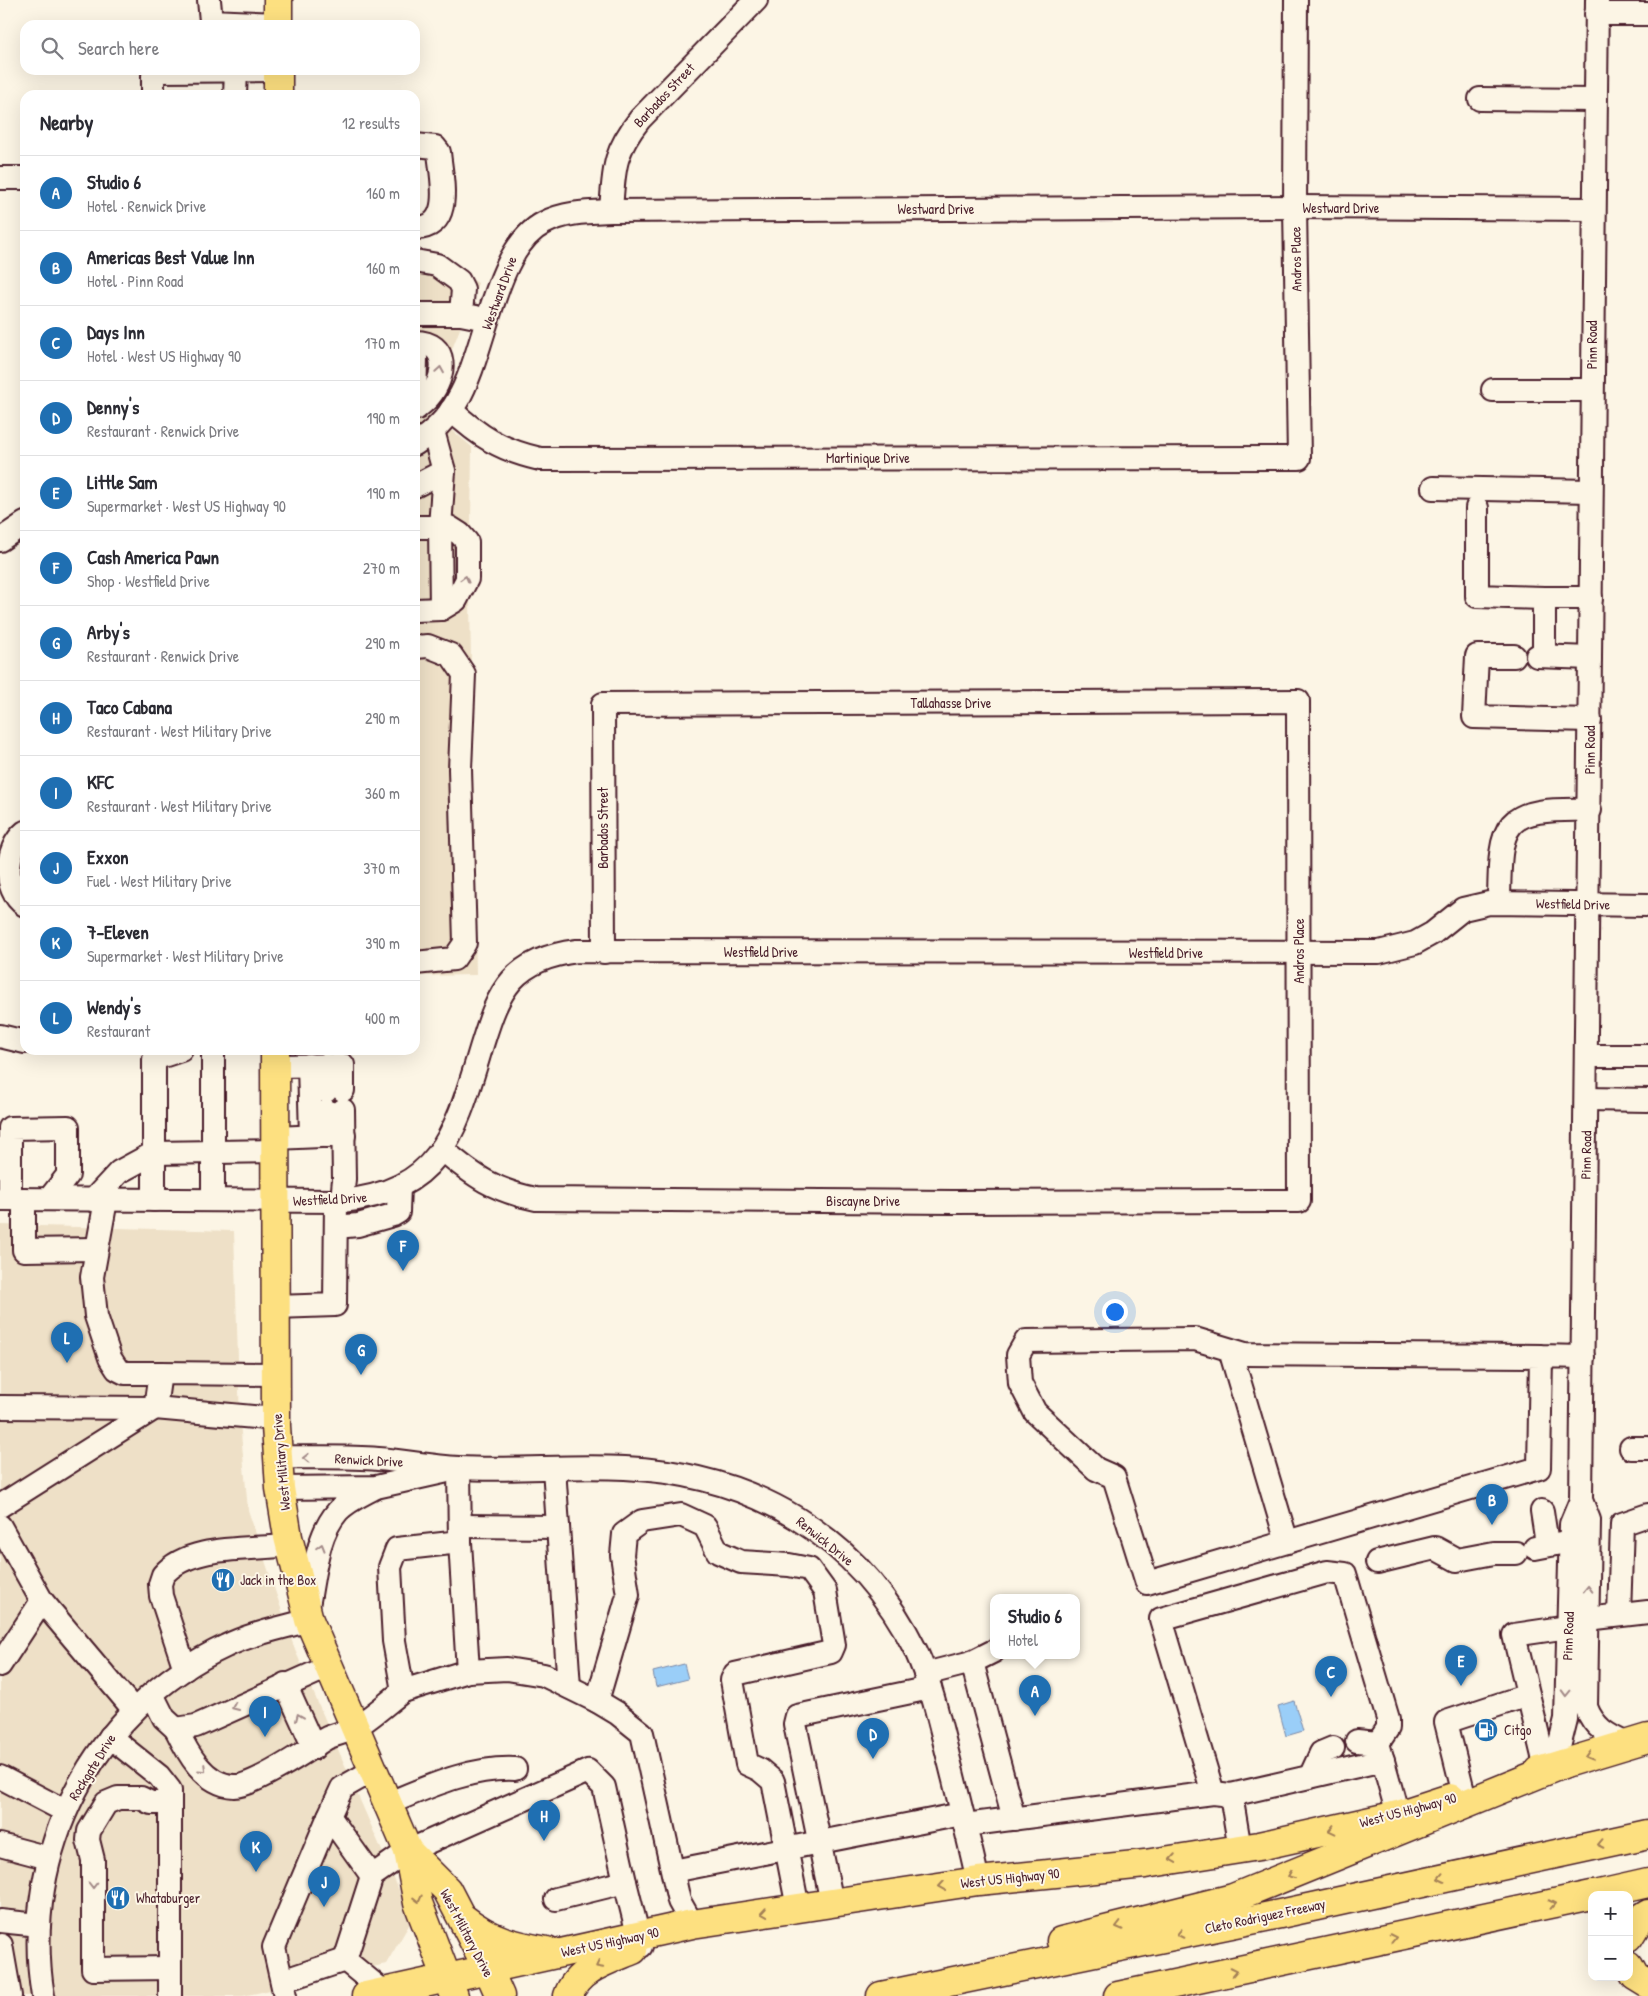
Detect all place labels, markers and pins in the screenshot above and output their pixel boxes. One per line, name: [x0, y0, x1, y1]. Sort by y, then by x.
pin: F: [387, 1230, 419, 1271]
pin: L: [51, 1322, 83, 1363]
pin: G: [345, 1334, 377, 1375]
pin: B: [1476, 1484, 1508, 1525]
restaurant icon: Jack in the Box: [210, 1567, 236, 1593]
place label: Jack in the Box: [240, 1570, 316, 1589]
pin: E: [1445, 1645, 1477, 1686]
pin: C: [1315, 1656, 1347, 1697]
pin: A: [1019, 1675, 1051, 1716]
pin: I: [249, 1696, 281, 1737]
fuel station icon: Citgo: [1473, 1717, 1499, 1743]
pin: D: [857, 1718, 889, 1759]
place label: Citgo: [1504, 1720, 1532, 1740]
pin: H: [528, 1800, 560, 1841]
pin: K: [240, 1831, 272, 1872]
pin: J: [308, 1866, 340, 1907]
restaurant icon: Whataburger: [105, 1885, 131, 1911]
place label: Whataburger: [136, 1888, 201, 1908]

